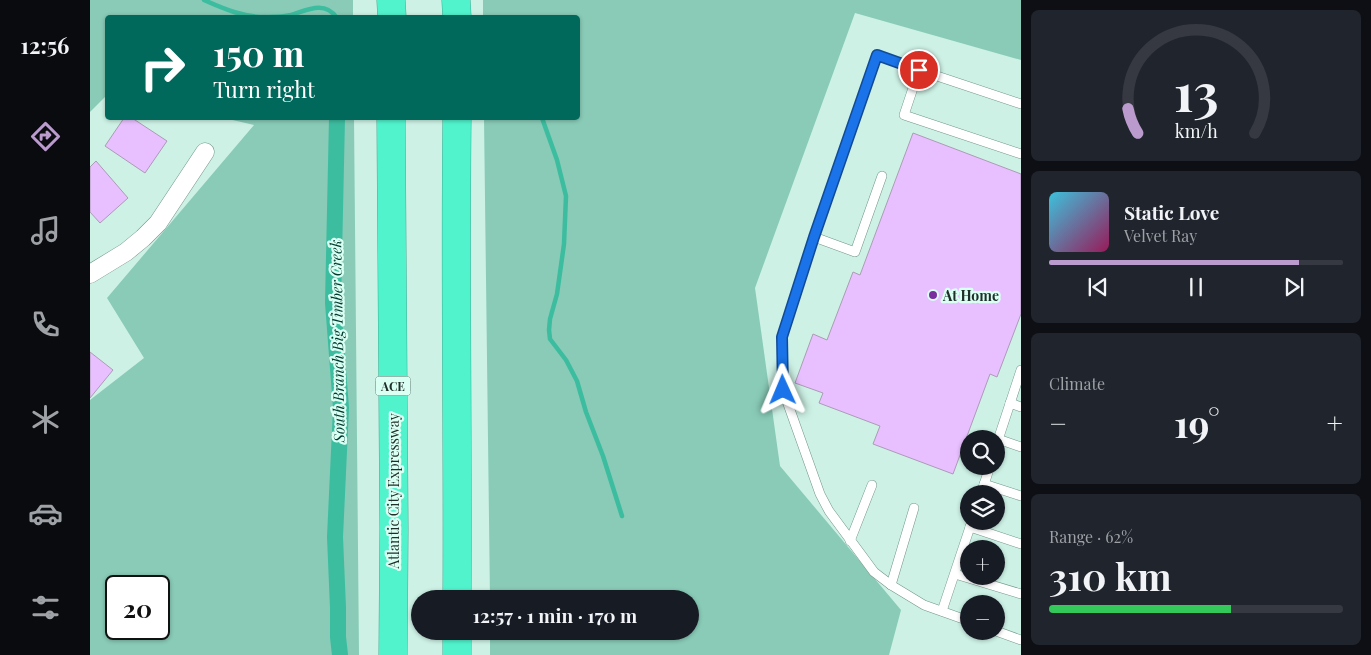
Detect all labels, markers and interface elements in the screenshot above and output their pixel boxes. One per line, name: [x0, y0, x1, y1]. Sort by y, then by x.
text: 150 m: [213, 29, 304, 76]
text: 12:56: [21, 30, 69, 60]
icon: right: [130, 35, 195, 100]
pin: [898, 49, 940, 91]
icon: arrive: [905, 56, 933, 84]
text: 13: [1174, 56, 1218, 125]
text: Turn right: [213, 74, 315, 104]
icon: directions: [28, 119, 63, 154]
text: km/h: [1175, 119, 1218, 142]
text: Static Love: [1124, 199, 1219, 225]
icon: music: [28, 213, 63, 248]
text: Velvet Ray: [1124, 225, 1197, 246]
water label: South Branch Big Timber Creek: [325, 239, 349, 444]
icon: previous: [1084, 273, 1112, 301]
icon: pause: [1182, 273, 1210, 301]
icon: next: [1280, 273, 1308, 301]
place label: At Home: [942, 286, 999, 305]
marker: At Home: [927, 289, 939, 301]
icon: phone: [28, 307, 63, 342]
position arrow: [756, 363, 808, 415]
text: Climate: [1049, 373, 1105, 394]
road number: ACE: [376, 376, 410, 396]
text: 19°: [1174, 397, 1220, 448]
icon: climate: [28, 402, 63, 437]
text: −: [1049, 404, 1067, 441]
text: +: [1327, 404, 1343, 441]
street label: Atlantic City Expressway: [384, 413, 403, 570]
map controls: [960, 430, 1005, 640]
button: search: [960, 430, 1005, 475]
button: layers: [960, 485, 1005, 530]
icon: car: [28, 496, 63, 531]
text: Range · 62%: [1049, 526, 1133, 547]
button: +: [960, 540, 1005, 585]
text: 310 km: [1049, 550, 1172, 601]
speed limit sign: 20: [105, 575, 170, 640]
icon: filters: [28, 590, 63, 625]
button: −: [960, 595, 1005, 640]
text: 12:57 · 1 min · 170 m: [473, 602, 637, 628]

